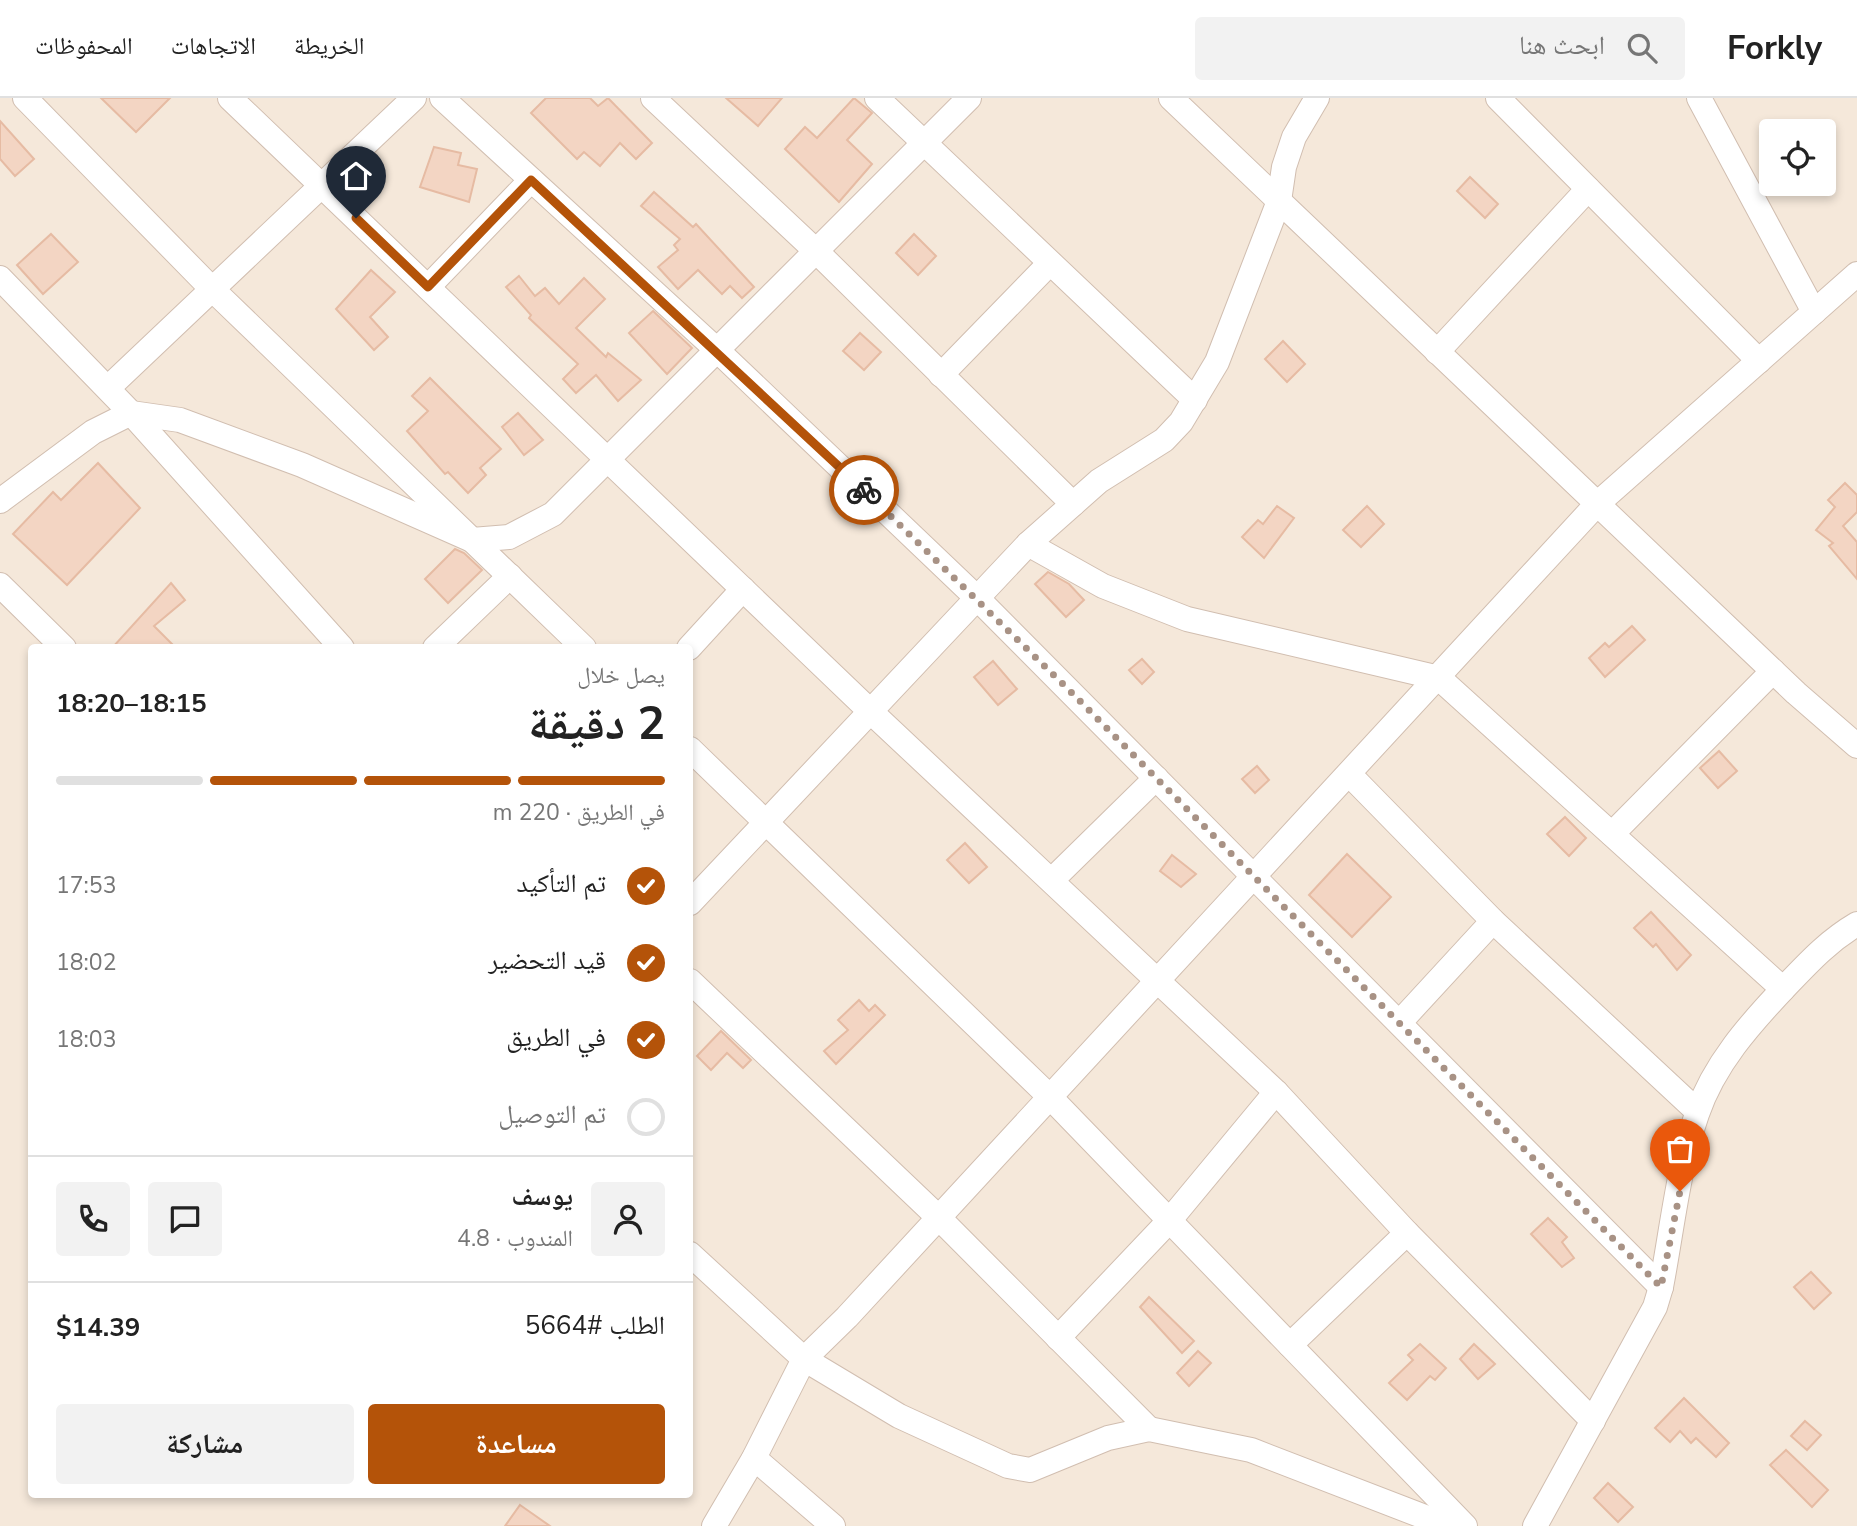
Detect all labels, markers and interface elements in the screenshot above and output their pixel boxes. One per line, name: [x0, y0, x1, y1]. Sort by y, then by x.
search box: [1195, 17, 1685, 80]
text: Forkly: [1727, 26, 1822, 71]
text: ابحث هنا: [1519, 28, 1605, 63]
icon: search: [1623, 29, 1661, 67]
text: المحفوظات: [35, 30, 133, 62]
text: الاتجاهات: [171, 30, 256, 62]
text: الخريطة: [294, 30, 365, 62]
map controls: [1759, 119, 1836, 196]
button: locate: [1759, 119, 1836, 196]
pin: [326, 146, 386, 218]
icon: home: [337, 157, 375, 195]
courier: [829, 455, 899, 525]
icon: bike: [845, 471, 883, 509]
text: يصل خلال: [577, 660, 665, 691]
text: 18:15–18:20: [56, 686, 207, 721]
text: 2 دقيقة: [528, 692, 665, 755]
text: في الطريق · 220 m: [493, 797, 665, 828]
text: تم التأكيد: [517, 866, 606, 901]
icon: check: [627, 867, 665, 905]
text: 17:53: [56, 870, 116, 901]
text: قيد التحضير: [488, 943, 606, 978]
icon: check: [627, 944, 665, 982]
text: 18:02: [56, 947, 116, 978]
text: في الطريق: [506, 1020, 606, 1055]
icon: check: [627, 1021, 665, 1059]
text: 18:03: [56, 1024, 116, 1055]
text: تم التوصيل: [498, 1097, 606, 1132]
pin: [1650, 1119, 1710, 1191]
icon: bag: [1661, 1130, 1699, 1168]
text: يوسف: [512, 1179, 573, 1214]
button: phone: [56, 1182, 130, 1256]
button: chat: [148, 1182, 222, 1256]
button: person: [591, 1182, 665, 1256]
text: المندوب · 4.8: [457, 1223, 573, 1254]
text: الطلب #5664: [525, 1308, 665, 1343]
text: $14.39: [56, 1310, 140, 1345]
button: مشاركة: [56, 1404, 354, 1484]
button: مساعدة: [368, 1404, 665, 1484]

